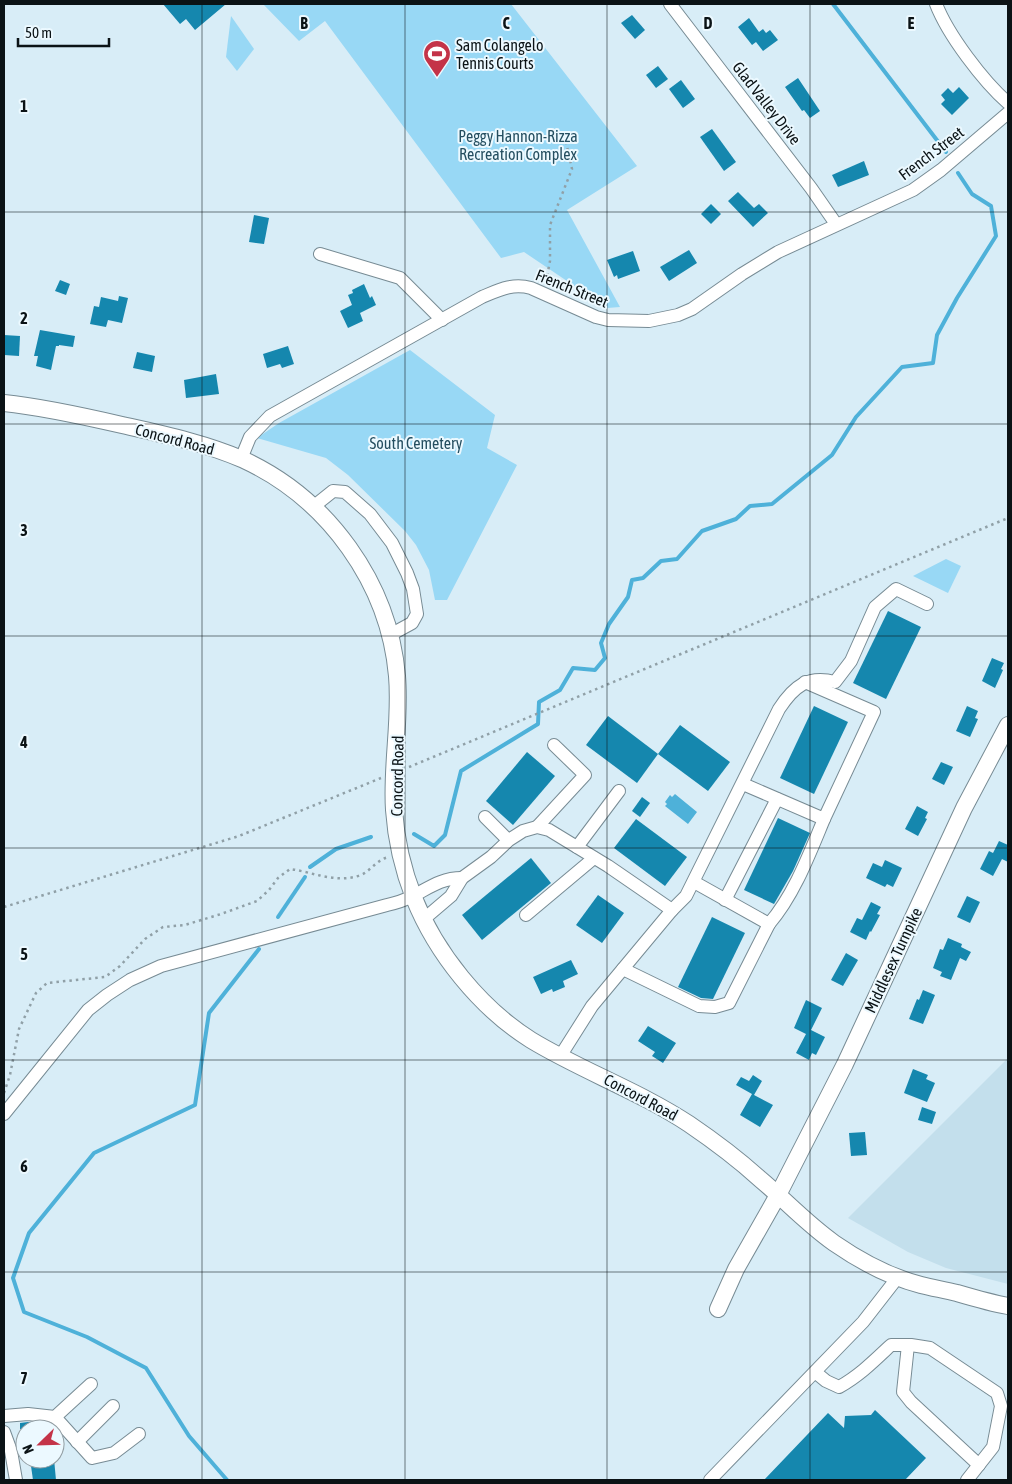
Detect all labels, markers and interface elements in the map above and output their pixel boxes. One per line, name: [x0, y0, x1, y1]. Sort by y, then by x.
text: B: [300, 14, 308, 32]
text: C: [502, 14, 510, 32]
text: D: [704, 14, 713, 32]
text: E: [908, 14, 915, 32]
scale bar: [18, 15, 109, 47]
text: 50 m: [25, 24, 52, 41]
place label: Sam Colangelo Tennis Courts: [456, 36, 543, 72]
sports icon: Sam Colangelo Tennis Courts: [422, 39, 452, 78]
street label: Glad Valley Drive: [728, 58, 805, 149]
text: 1: [20, 97, 28, 115]
street label: French Street: [895, 122, 967, 183]
park label: Peggy Hannon-Rizza Recreation Complex: [458, 127, 578, 164]
street label: French Street: [533, 265, 611, 311]
text: 2: [20, 309, 28, 327]
street label: Concord Road: [134, 420, 216, 458]
park label: South Cemetery: [370, 434, 463, 453]
text: 3: [20, 521, 28, 539]
text: 4: [19, 733, 28, 751]
street label: Concord Road: [387, 735, 407, 817]
street label: Middlesex Turnpike: [861, 905, 926, 1016]
text: 5: [20, 945, 28, 963]
street label: Concord Road: [601, 1070, 681, 1124]
text: 6: [20, 1157, 28, 1175]
text: 7: [20, 1369, 28, 1387]
north arrow: [15, 1419, 65, 1469]
text: N: [19, 1442, 37, 1456]

